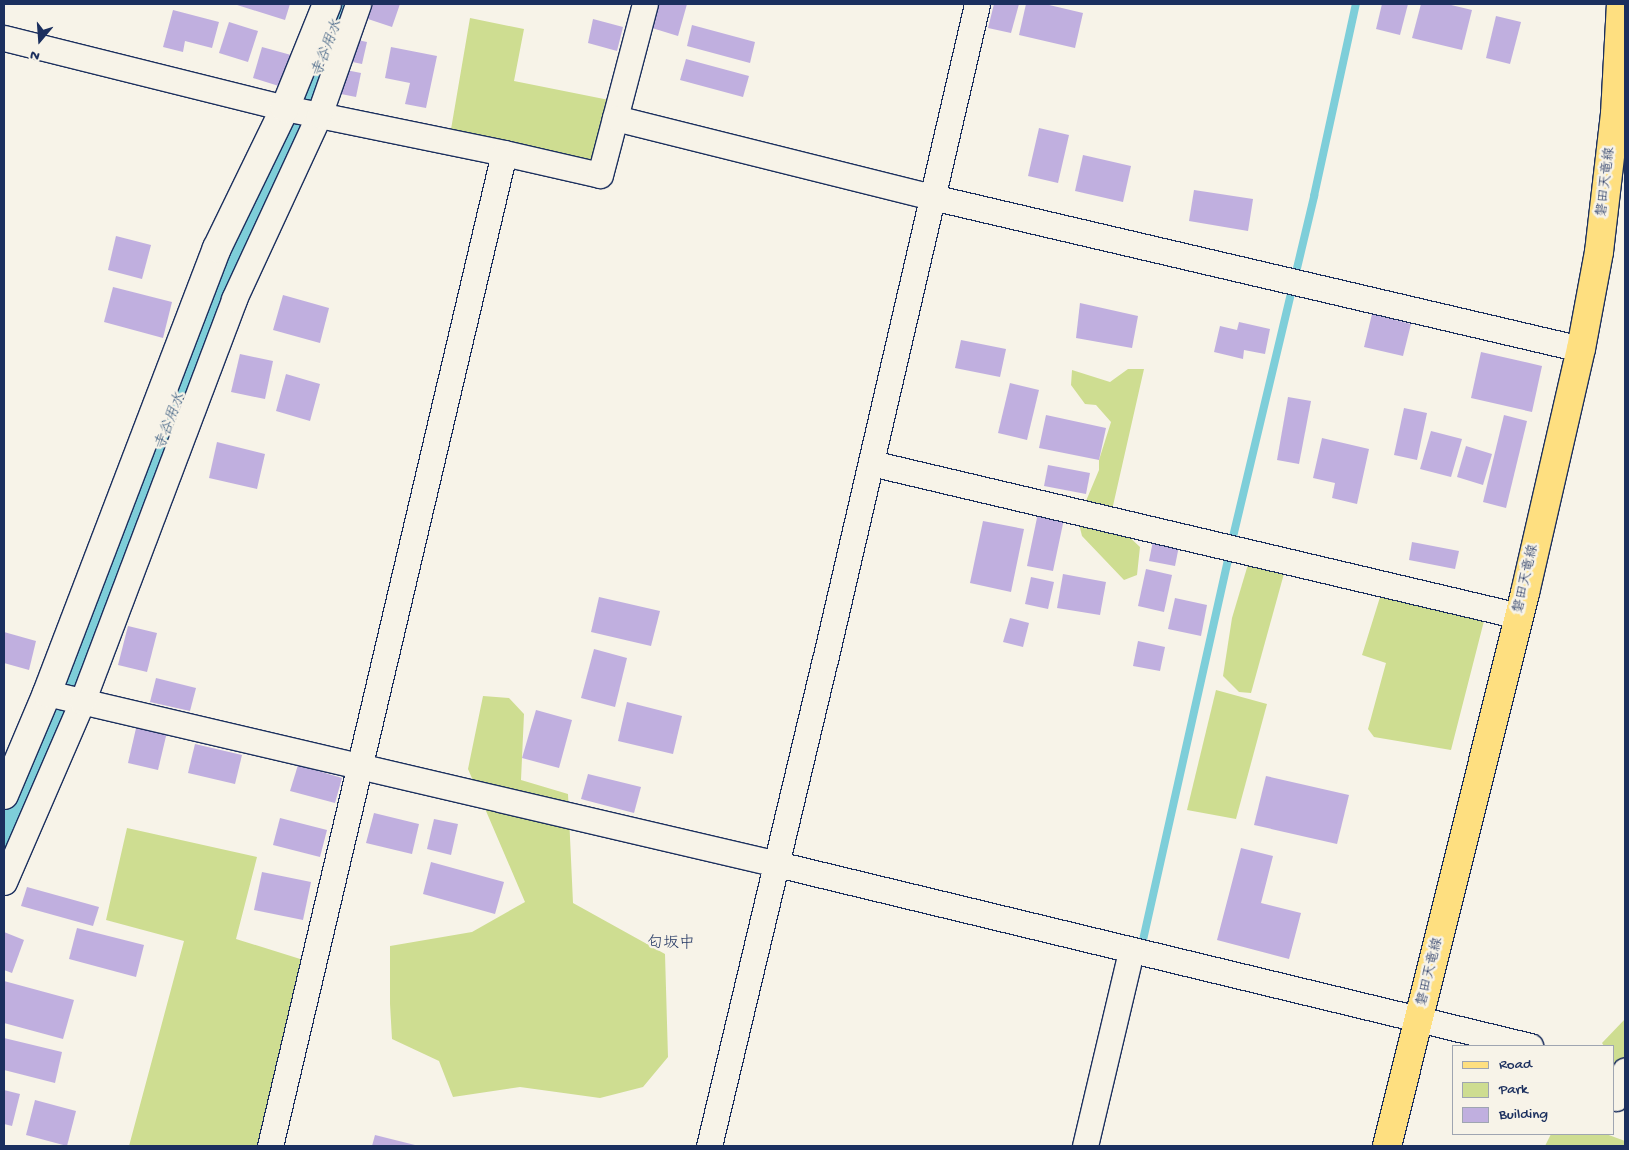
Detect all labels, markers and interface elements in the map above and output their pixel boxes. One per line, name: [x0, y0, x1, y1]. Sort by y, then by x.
north arrow: [15, 15, 65, 65]
water label: 寺谷用水: [309, 18, 347, 80]
text: N: [28, 45, 42, 64]
street label: 磐田天竜線: [1594, 146, 1620, 218]
water label: 寺谷用水: [152, 391, 190, 453]
street label: 磐田天竜線: [1511, 543, 1543, 615]
district label: 匂坂中: [647, 935, 695, 955]
street label: 磐田天竜線: [1414, 936, 1448, 1008]
legend: [1452, 1045, 1614, 1135]
text: Road: [1499, 1056, 1532, 1074]
text: Park: [1499, 1081, 1528, 1099]
text: Building: [1499, 1106, 1548, 1124]

